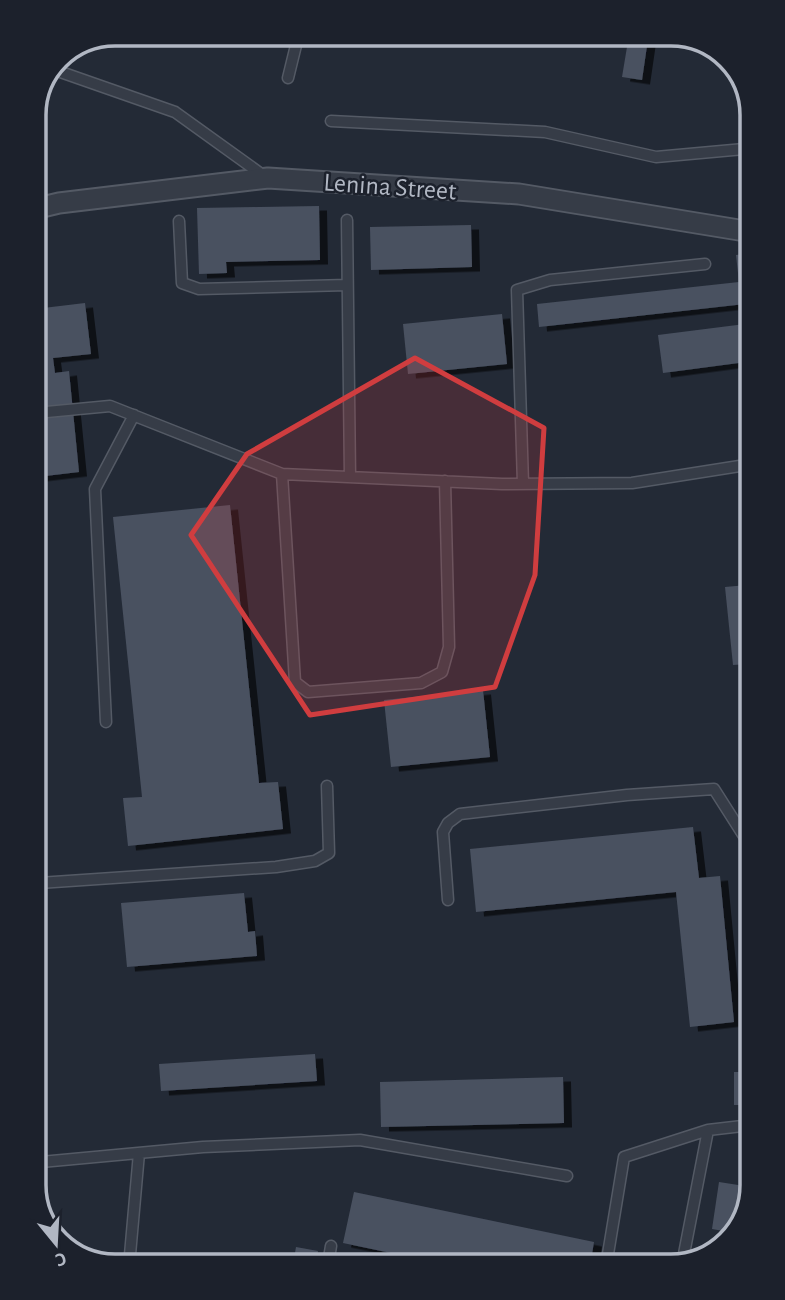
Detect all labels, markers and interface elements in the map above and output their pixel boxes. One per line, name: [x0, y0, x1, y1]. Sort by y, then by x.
street label: Lenina Street: [323, 169, 457, 205]
north arrow: [21, 1209, 91, 1279]
text: С: [53, 1248, 69, 1269]

